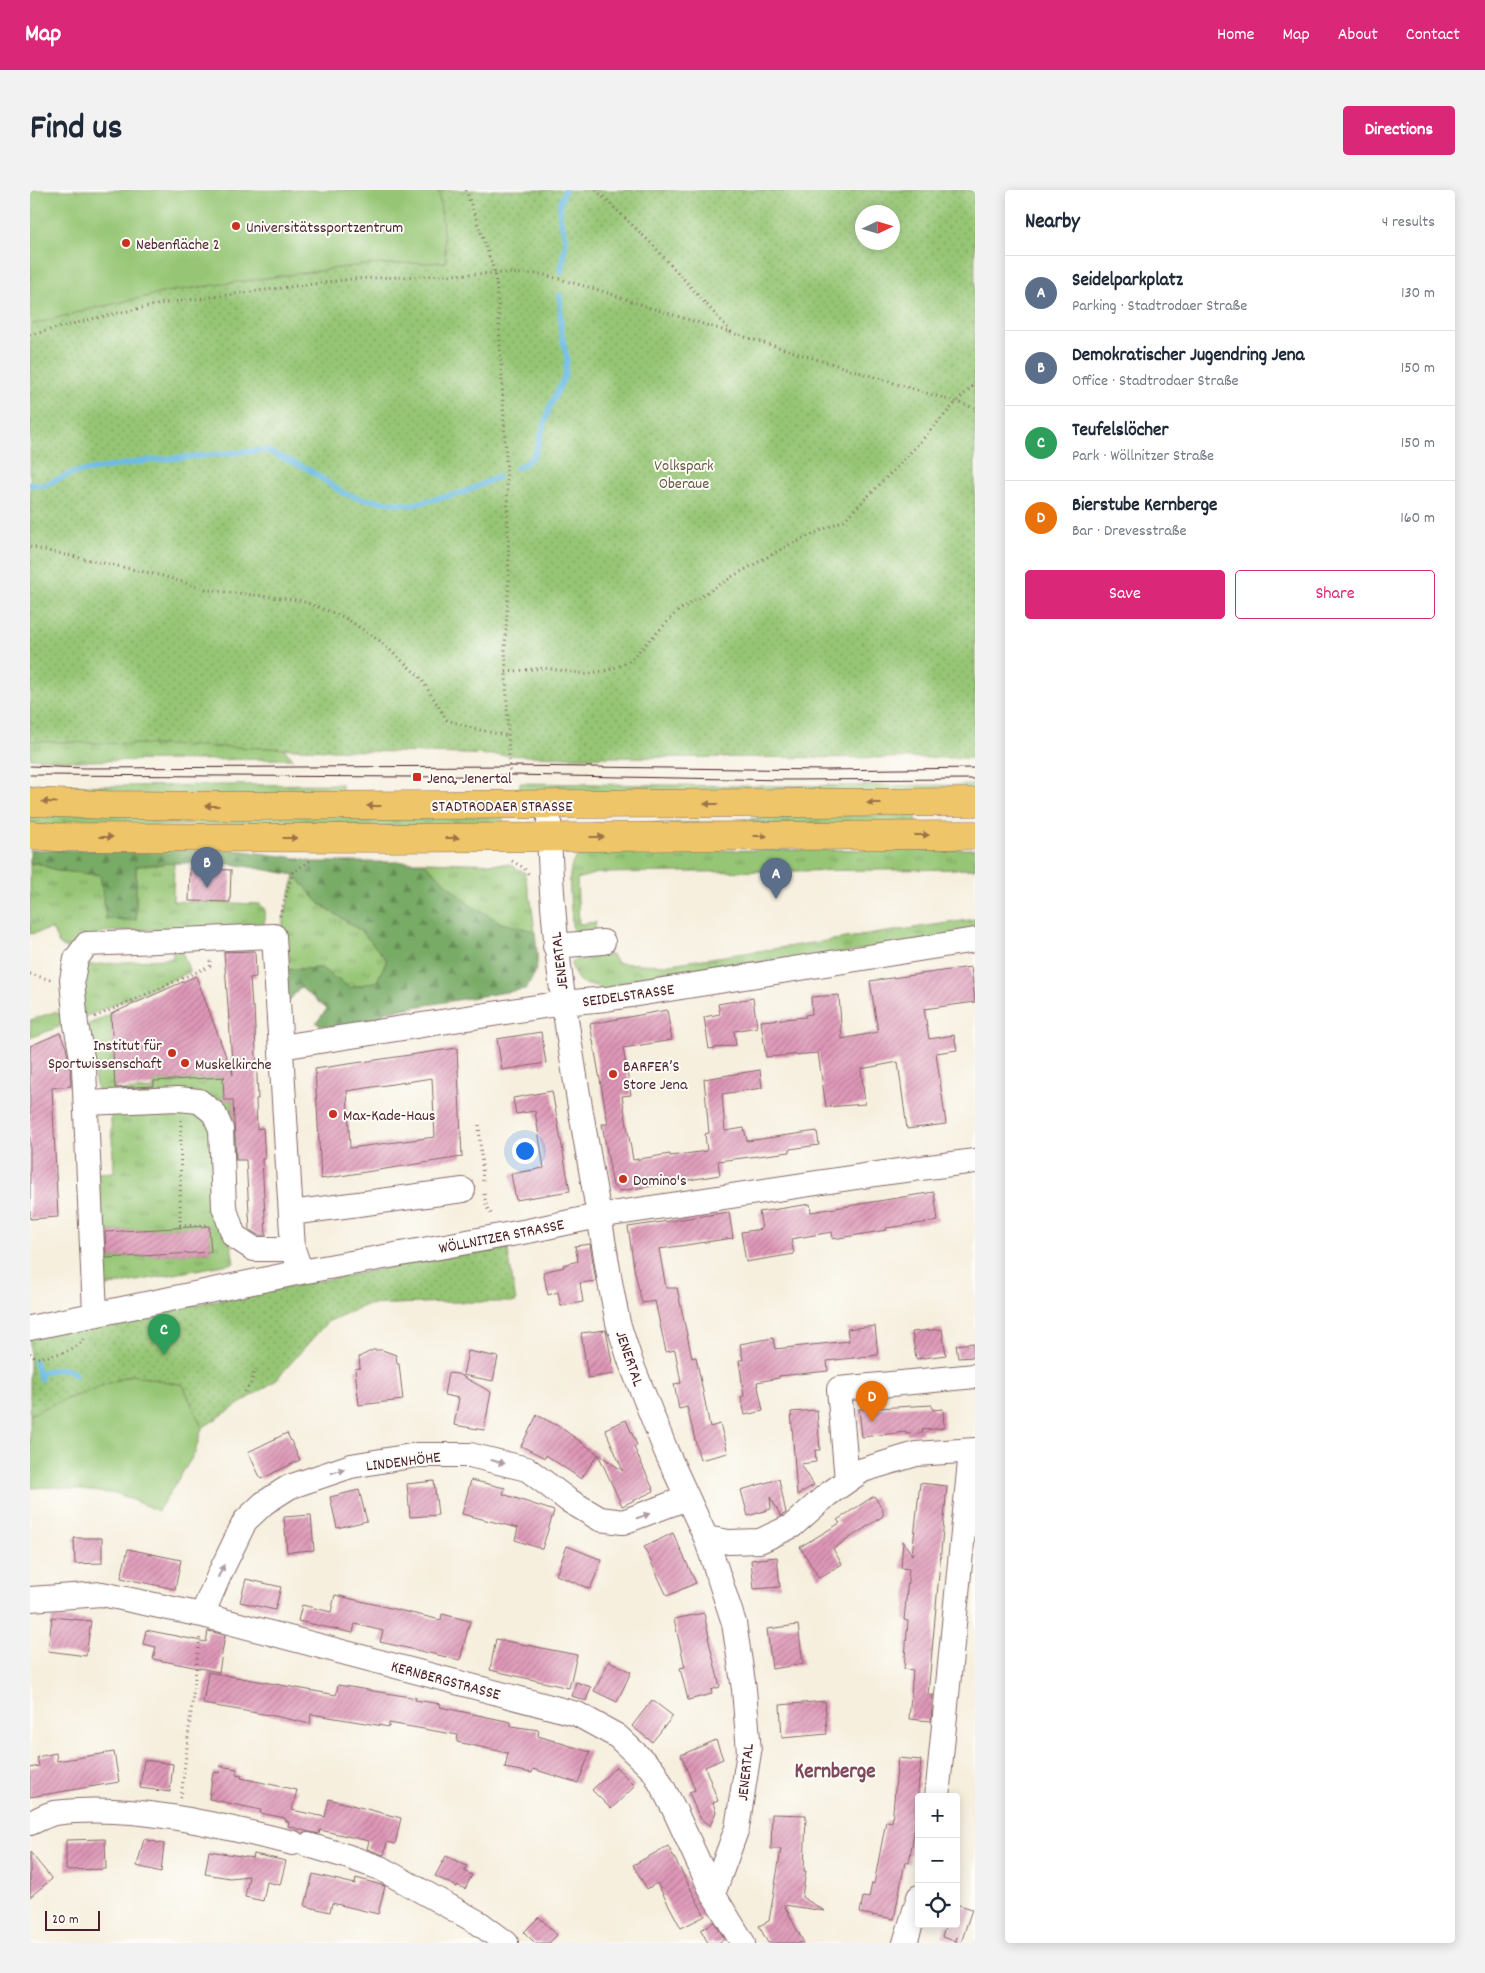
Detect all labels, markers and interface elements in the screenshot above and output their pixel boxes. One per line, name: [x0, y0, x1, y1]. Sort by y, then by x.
text: Map: [25, 18, 61, 52]
text: Home: [1217, 23, 1254, 48]
text: Map: [1282, 23, 1310, 48]
text: About: [1338, 23, 1378, 48]
text: Contact: [1406, 23, 1460, 48]
text: Find us: [30, 105, 122, 155]
button: Directions: [1343, 106, 1455, 155]
north arrow: [855, 205, 900, 250]
text: Nearby: [1025, 208, 1080, 238]
text: 4 results: [1382, 211, 1435, 234]
place label: Universitätssportzentrum: [246, 217, 403, 240]
marker: Universitätssportzentrum: [230, 220, 242, 232]
place label: Nebenfläche 2: [136, 234, 220, 257]
marker: Nebenfläche 2: [120, 237, 132, 249]
text: Seidelparkplatz: [1072, 268, 1183, 295]
text: A: [1037, 282, 1045, 305]
text: 130 m: [1401, 282, 1435, 305]
text: Parking · Stadtrodaer Straße: [1072, 295, 1247, 318]
text: Demokratischer Jugendring Jena: [1072, 343, 1304, 370]
text: B: [1037, 357, 1045, 380]
text: 150 m: [1401, 357, 1435, 380]
text: Office · Stadtrodaer Straße: [1072, 370, 1239, 393]
text: Teufelslöcher: [1072, 418, 1168, 445]
text: C: [1037, 432, 1045, 455]
text: 150 m: [1401, 432, 1435, 455]
text: Park · Wöllnitzer Straße: [1072, 445, 1214, 468]
park label: Volkspark Oberaue: [654, 455, 714, 496]
text: Bierstube Kernberge: [1072, 493, 1217, 520]
text: D: [1037, 507, 1045, 530]
text: 160 m: [1400, 507, 1435, 530]
text: Bar · Drevesstraße: [1072, 520, 1186, 543]
button: Save: [1025, 570, 1225, 619]
button: Share: [1235, 570, 1435, 619]
place label: Jena, Jenertal: [427, 768, 512, 791]
marker: Jena, Jenertal: [411, 771, 423, 783]
street label: STADTRODAER STRASSE: [432, 796, 573, 819]
one-way arrow: [41, 798, 57, 806]
one-way arrow: [866, 799, 882, 807]
one-way arrow: [702, 800, 718, 808]
one-way arrow: [204, 802, 220, 810]
one-way arrow: [366, 802, 382, 810]
one-way arrow: [915, 831, 931, 839]
one-way arrow: [752, 832, 768, 840]
one-way arrow: [98, 833, 114, 841]
one-way arrow: [590, 833, 606, 841]
one-way arrow: [282, 834, 298, 842]
one-way arrow: [445, 834, 461, 842]
pin: B: [191, 847, 223, 888]
pin: A: [760, 858, 792, 899]
street label: JENERTAL: [545, 930, 575, 991]
street label: SEIDELSTRASSE: [581, 979, 677, 1014]
place label: Institut für Sportwissenschaft: [48, 1035, 162, 1076]
marker: Institut für Sportwissenschaft: [166, 1047, 178, 1059]
place label: Muskelkirche: [195, 1054, 272, 1077]
place label: BARFER’S Store Jena: [623, 1056, 688, 1097]
marker: Muskelkirche: [179, 1057, 191, 1069]
marker: BARFER’S Store Jena: [607, 1068, 619, 1080]
place label: Max-Kade-Haus: [343, 1105, 436, 1128]
marker: Max-Kade-Haus: [327, 1108, 339, 1120]
your location: [512, 1138, 538, 1164]
place label: Domino's: [633, 1170, 687, 1193]
marker: Domino's: [617, 1173, 629, 1185]
street label: WÖLLNITZER STRASSE: [437, 1214, 567, 1261]
pin: C: [148, 1314, 180, 1355]
street label: JENERTAL: [608, 1328, 649, 1390]
pin: D: [856, 1381, 888, 1422]
street label: LINDENHÖHE: [365, 1446, 443, 1478]
one-way arrow: [490, 1458, 505, 1466]
one-way arrow: [331, 1466, 346, 1474]
one-way arrow: [636, 1511, 651, 1519]
one-way arrow: [217, 1563, 225, 1578]
street label: KERNBERGSTRASSE: [388, 1656, 503, 1707]
street label: JENERTAL: [732, 1742, 761, 1802]
district label: Kernberge: [795, 1758, 876, 1788]
map controls: [915, 1793, 960, 1928]
button: +: [915, 1793, 960, 1838]
button: −: [915, 1838, 960, 1883]
button: locate: [915, 1883, 960, 1928]
scale bar: [45, 1908, 100, 1931]
text: 20 m: [52, 1910, 79, 1930]

